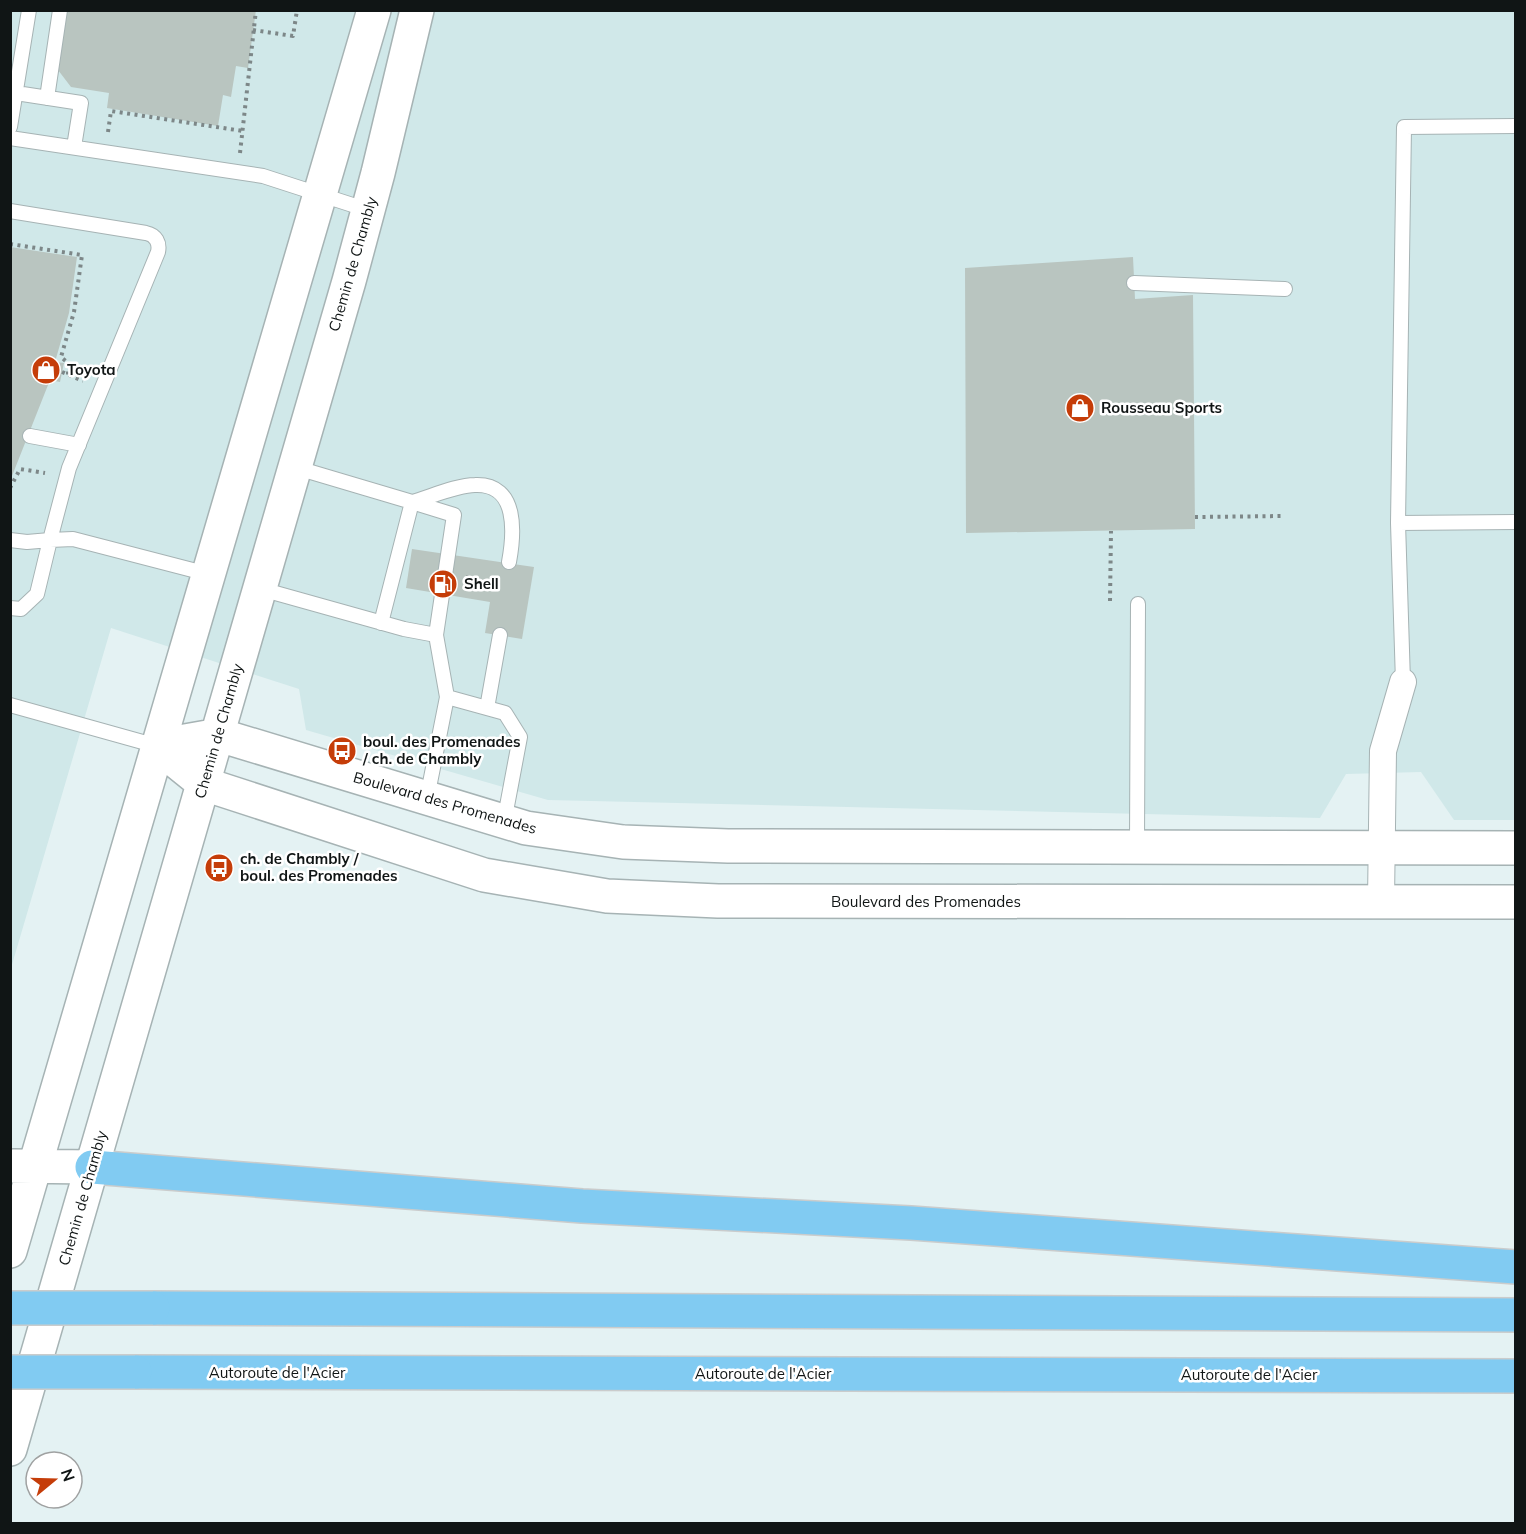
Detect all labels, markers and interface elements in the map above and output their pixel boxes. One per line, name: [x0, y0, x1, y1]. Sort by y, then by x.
street label: Chemin de Chambly: [324, 194, 381, 334]
shop icon: Toyota: [30, 354, 62, 386]
place label: Toyota: [67, 360, 116, 379]
shop icon: Rousseau Sports: [1064, 392, 1096, 424]
place label: Rousseau Sports: [1101, 398, 1222, 417]
fuel station icon: Shell: [427, 568, 459, 600]
place label: Shell: [464, 574, 499, 593]
street label: Chemin de Chambly: [190, 661, 247, 801]
place label: boul. des Promenades / ch. de Chambly: [362, 732, 521, 768]
bus stop icon: boul. des Promenades / ch. de Chambly: [326, 735, 358, 767]
street label: Boulevard des Promenades: [351, 767, 539, 838]
place label: ch. de Chambly / boul. des Promenades: [240, 849, 398, 885]
bus stop icon: ch. de Chambly / boul. des Promenades: [203, 852, 235, 884]
street label: Boulevard des Promenades: [831, 892, 1021, 911]
street label: Chemin de Chambly: [54, 1128, 111, 1268]
street label: Autoroute de l'Acier: [209, 1363, 346, 1382]
street label: Autoroute de l'Acier: [695, 1364, 832, 1383]
street label: Autoroute de l'Acier: [1181, 1365, 1318, 1384]
north arrow: [24, 1450, 84, 1510]
text: N: [57, 1466, 80, 1484]

